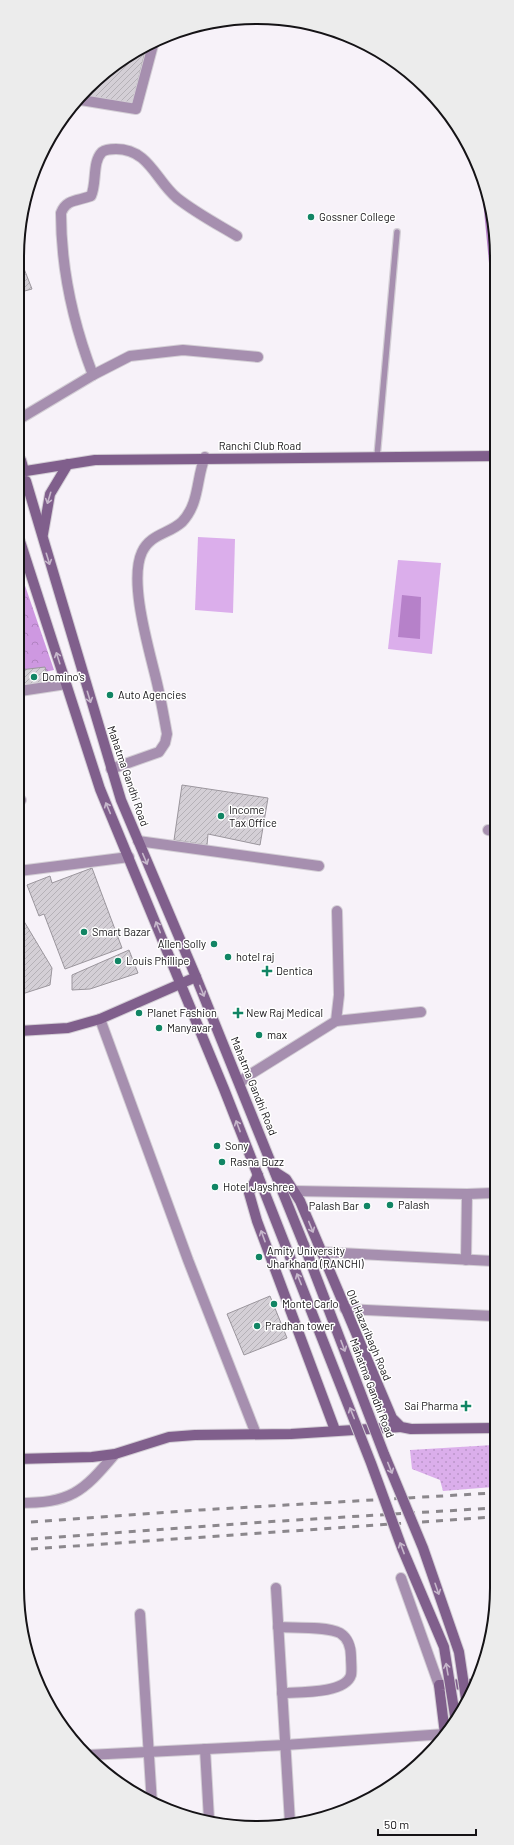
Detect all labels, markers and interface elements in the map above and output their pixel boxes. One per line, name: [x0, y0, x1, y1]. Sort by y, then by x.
place label: Gossner College: [319, 210, 396, 223]
marker: Gossner College: [306, 212, 316, 222]
street label: Ranchi Club Road: [219, 439, 301, 452]
one-way arrow: [45, 491, 52, 504]
one-way arrow: [45, 552, 52, 565]
one-way arrow: [54, 651, 61, 664]
place label: Domino's: [42, 670, 85, 683]
marker: Domino's: [29, 672, 39, 682]
place label: Auto Agencies: [118, 688, 186, 701]
one-way arrow: [86, 690, 93, 703]
marker: Auto Agencies: [105, 690, 115, 700]
street label: Mahatma Gandhi Road: [105, 724, 152, 828]
one-way arrow: [103, 802, 111, 814]
place label: Income Tax Office: [229, 803, 277, 829]
marker: Income Tax Office: [216, 811, 226, 821]
one-way arrow: [142, 853, 150, 865]
one-way arrow: [153, 922, 161, 934]
place label: Smart Bazar: [92, 925, 150, 938]
marker: Smart Bazar: [79, 927, 89, 937]
place label: Allen Solly: [158, 937, 206, 950]
marker: Allen Solly: [209, 939, 219, 949]
place label: hotel raj: [236, 950, 275, 963]
marker: hotel raj: [223, 952, 233, 962]
place label: Louis Phillipe: [126, 954, 190, 967]
marker: Louis Phillipe: [113, 956, 123, 966]
place label: Dentica: [276, 964, 313, 977]
marker: Dentica: [261, 965, 273, 977]
one-way arrow: [199, 985, 206, 997]
place label: Planet Fashion: [147, 1006, 217, 1019]
place label: New Raj Medical: [246, 1006, 323, 1019]
marker: Planet Fashion: [134, 1008, 144, 1018]
marker: New Raj Medical: [233, 1008, 243, 1018]
place label: Manyavar: [167, 1021, 212, 1034]
marker: Manyavar: [154, 1023, 164, 1033]
place label: max: [267, 1028, 287, 1041]
marker: max: [254, 1030, 264, 1040]
street label: Mahatma Gandhi Road: [229, 1035, 280, 1137]
one-way arrow: [234, 1120, 242, 1132]
place label: Sony: [225, 1139, 248, 1152]
marker: Sony: [212, 1141, 222, 1151]
place label: Rasna Buzz: [230, 1155, 284, 1168]
marker: Rasna Buzz: [217, 1157, 227, 1167]
place label: Hotel Jayshree: [223, 1180, 294, 1193]
marker: Hotel Jayshree: [210, 1182, 220, 1192]
place label: Palash: [398, 1198, 430, 1211]
place label: Palash Bar: [309, 1199, 359, 1212]
marker: Palash: [385, 1200, 395, 1210]
marker: Palash Bar: [362, 1201, 372, 1211]
one-way arrow: [308, 1221, 315, 1233]
one-way arrow: [259, 1230, 266, 1243]
place label: Amity University Jharkhand (RANCHI): [267, 1244, 364, 1270]
marker: Amity University Jharkhand (RANCHI): [254, 1252, 264, 1262]
one-way arrow: [294, 1274, 302, 1286]
street label: Old Hazaribagh Road: [344, 1287, 395, 1382]
place label: Monte Carlo: [282, 1297, 338, 1310]
marker: Monte Carlo: [269, 1299, 279, 1309]
place label: Pradhan tower: [265, 1319, 334, 1332]
marker: Pradhan tower: [252, 1321, 262, 1331]
street label: Mahatma Gandhi Road: [348, 1336, 397, 1439]
one-way arrow: [340, 1340, 348, 1352]
place label: Sai Pharma: [404, 1399, 458, 1412]
marker: Sai Pharma: [461, 1401, 471, 1411]
one-way arrow: [347, 1408, 355, 1420]
one-way arrow: [387, 1461, 394, 1473]
one-way arrow: [398, 1543, 405, 1555]
one-way arrow: [434, 1582, 442, 1594]
one-way arrow: [443, 1663, 451, 1676]
scale bar: [378, 1811, 476, 1837]
text: 50 m: [384, 1817, 409, 1831]

